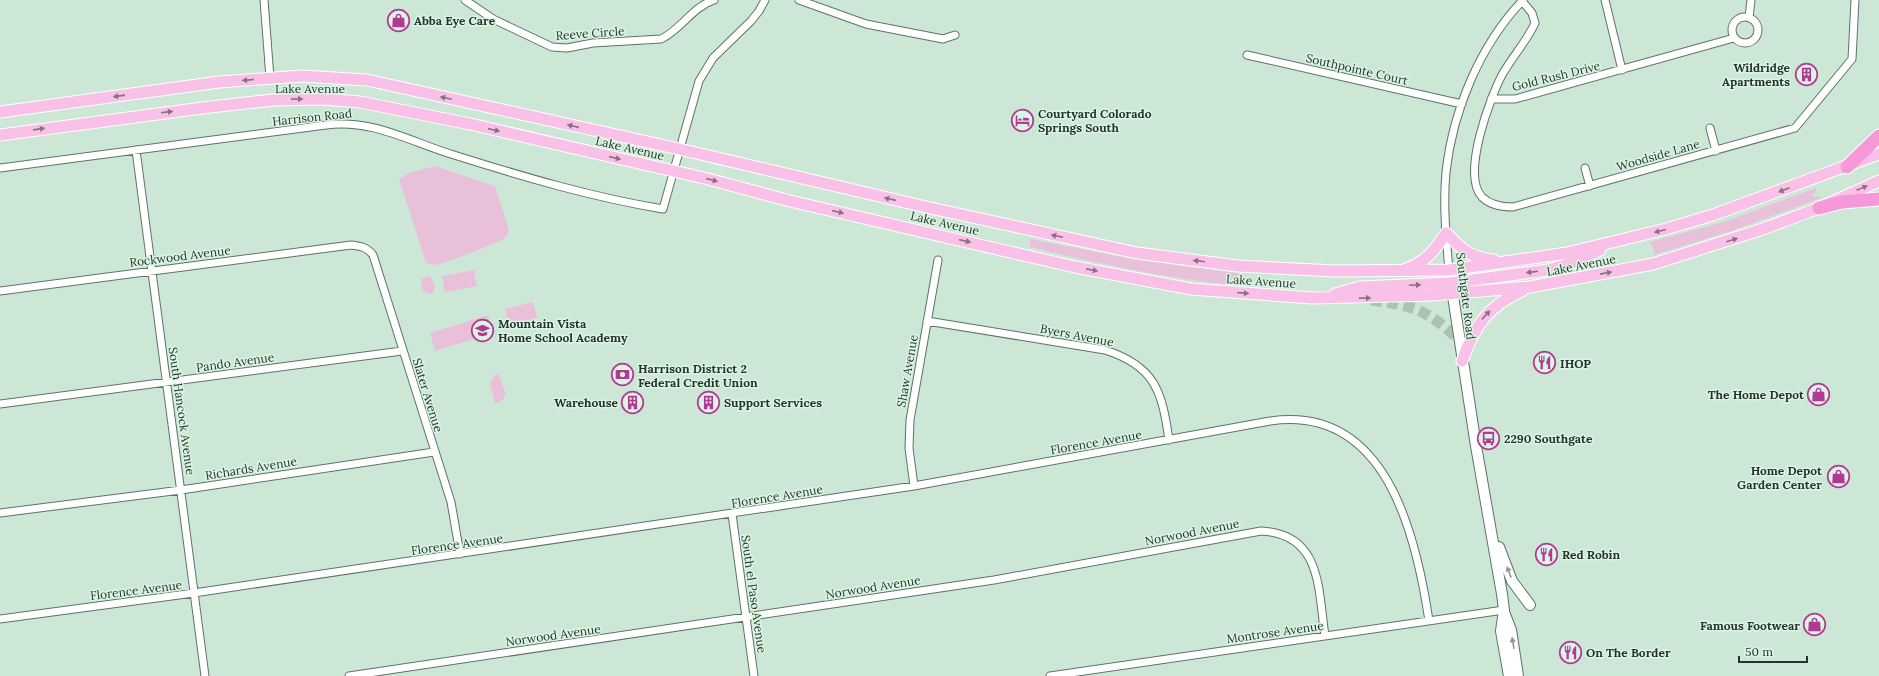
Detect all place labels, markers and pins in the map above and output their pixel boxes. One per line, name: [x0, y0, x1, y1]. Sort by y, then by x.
shop icon: Abba Eye Care: [385, 7, 411, 33]
place label: Abba Eye Care: [414, 13, 496, 28]
place label: Wildridge Apartments: [1722, 60, 1791, 89]
building icon: Wildridge Apartments: [1793, 61, 1819, 87]
place label: Courtyard Colorado Springs South: [1038, 106, 1152, 135]
hotel icon: Courtyard Colorado Springs South: [1009, 107, 1035, 133]
place label: Mountain Vista Home School Academy: [498, 316, 628, 345]
school or university icon: Mountain Vista Home School Academy: [470, 317, 496, 343]
restaurant icon: IHOP: [1531, 350, 1557, 376]
place label: IHOP: [1560, 356, 1591, 371]
place label: Harrison District 2 Federal Credit Union: [638, 361, 758, 390]
bank icon: Harrison District 2 Federal Credit Union: [609, 362, 635, 388]
shop icon: The Home Depot: [1806, 381, 1832, 407]
place label: The Home Depot: [1708, 387, 1805, 402]
building icon: Warehouse: [620, 389, 646, 415]
building icon: Support Services: [696, 389, 722, 415]
place label: Warehouse: [554, 395, 619, 410]
place label: Support Services: [724, 395, 822, 410]
bus stop icon: 2290 Southgate: [1476, 425, 1502, 451]
place label: 2290 Southgate: [1504, 431, 1593, 446]
place label: Home Depot Garden Center: [1737, 463, 1823, 492]
shop icon: Home Depot Garden Center: [1825, 464, 1851, 490]
restaurant icon: Red Robin: [1533, 541, 1559, 567]
place label: Red Robin: [1562, 547, 1620, 562]
shop icon: Famous Footwear: [1802, 612, 1828, 638]
place label: Famous Footwear: [1700, 618, 1800, 633]
restaurant icon: On The Border: [1557, 639, 1583, 665]
place label: On The Border: [1586, 645, 1671, 660]

